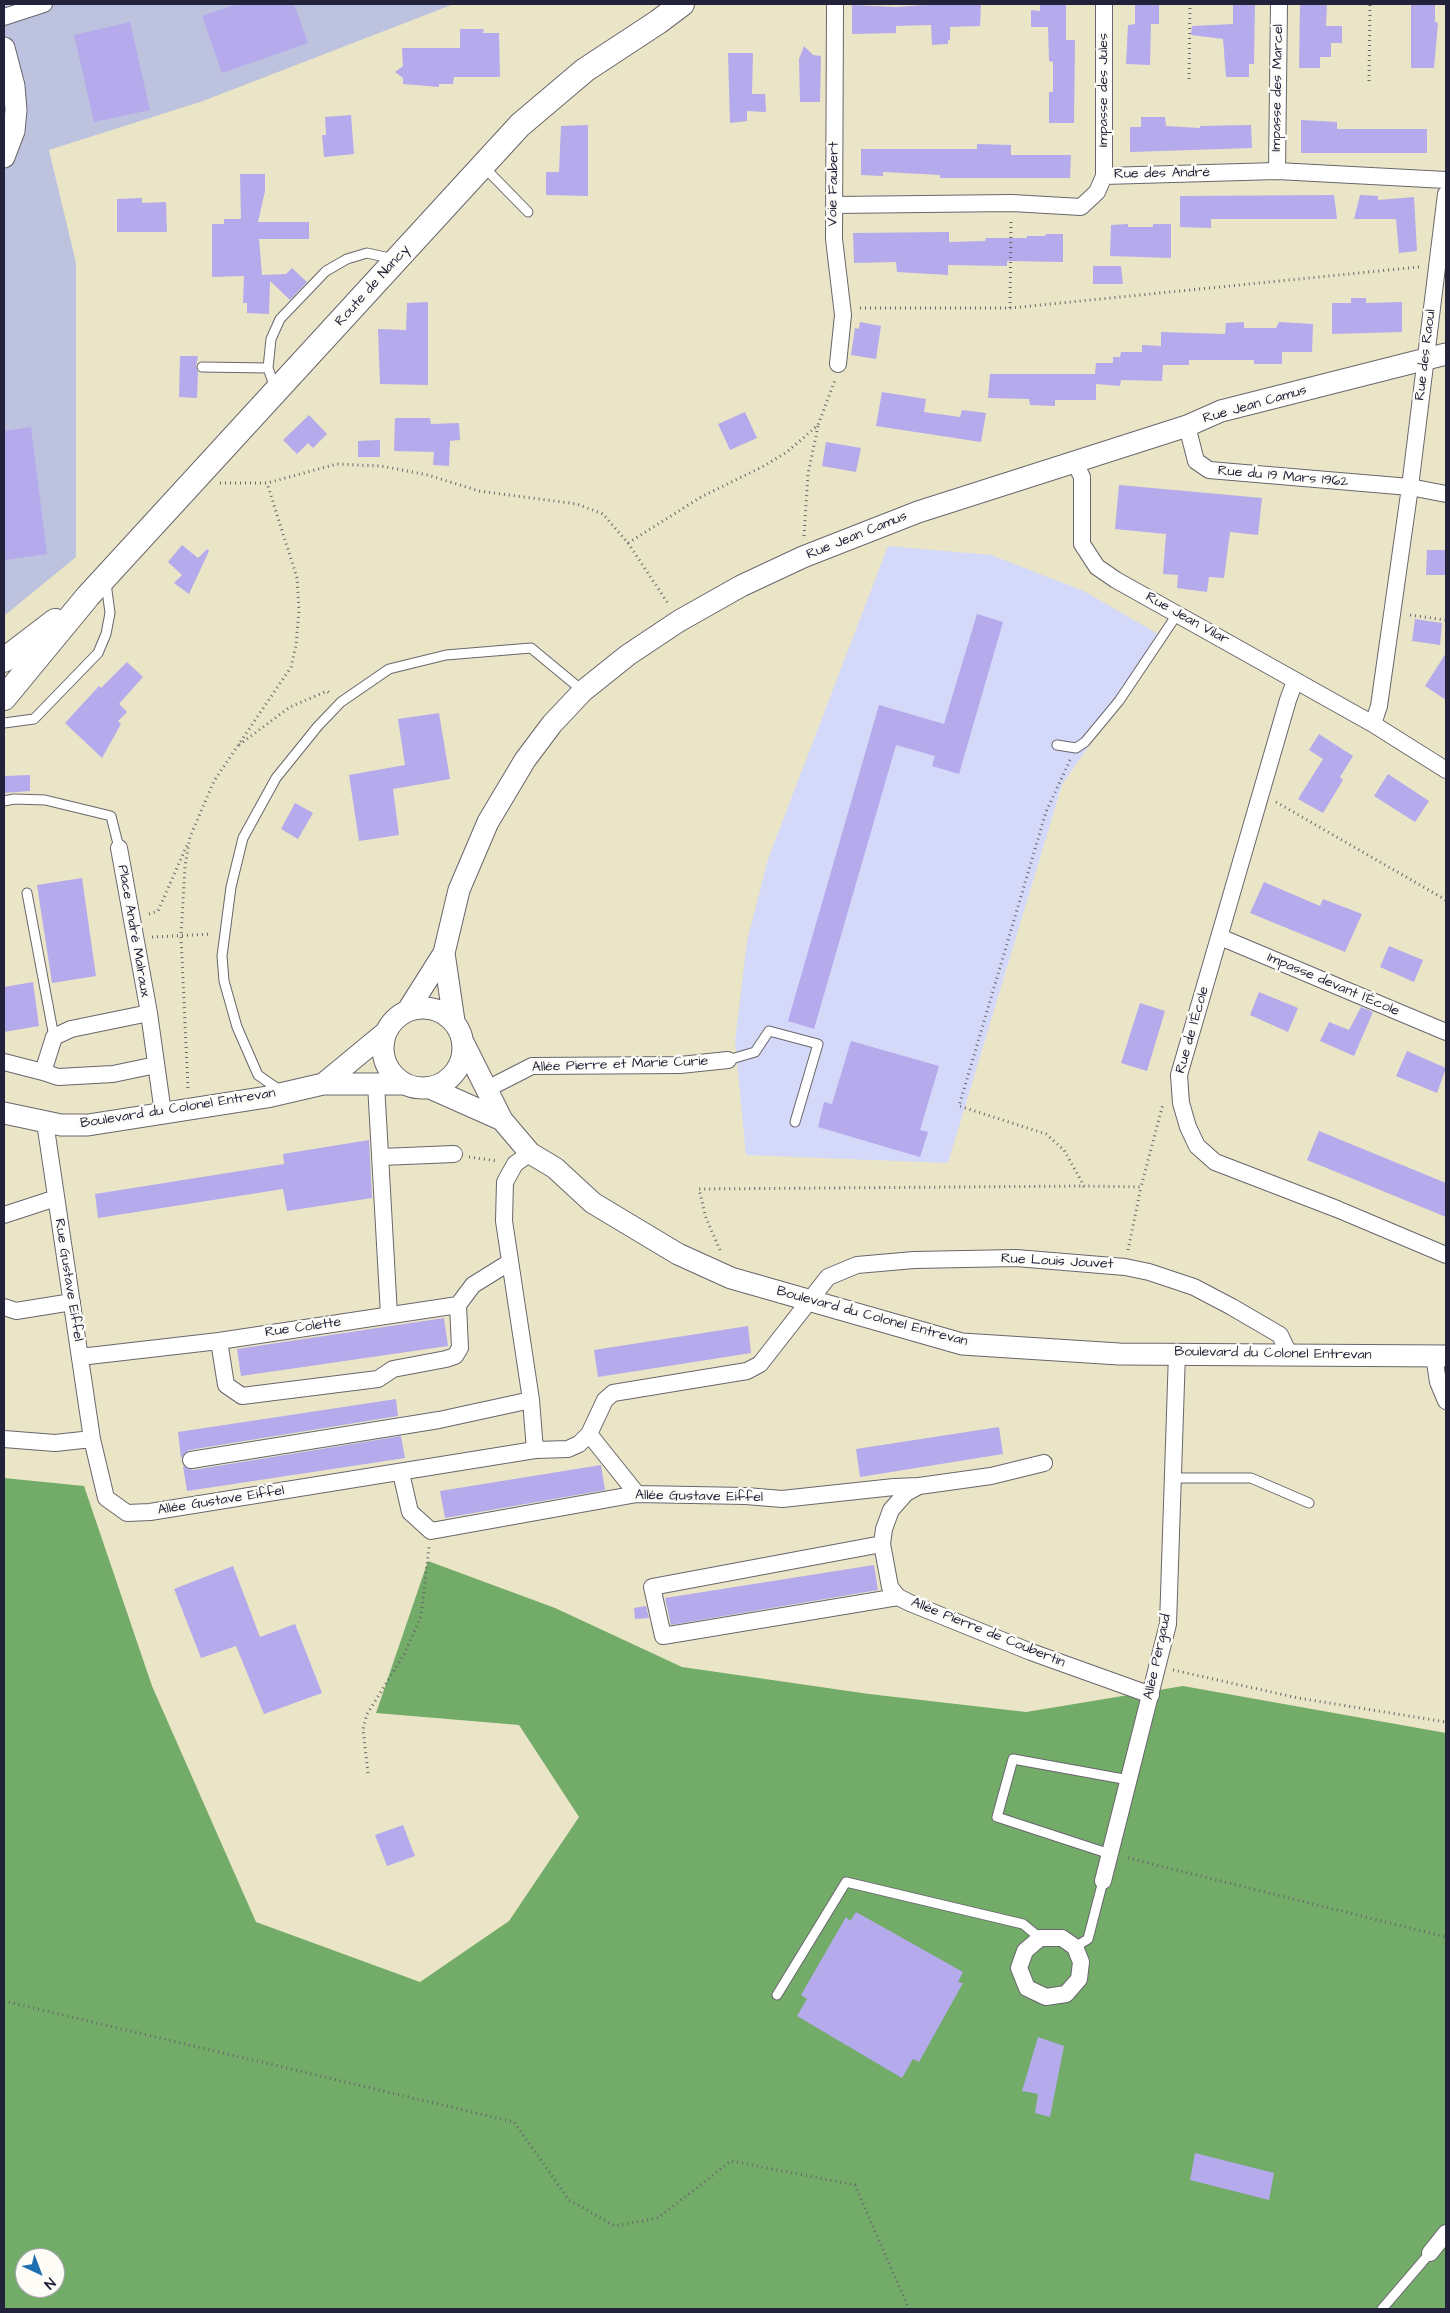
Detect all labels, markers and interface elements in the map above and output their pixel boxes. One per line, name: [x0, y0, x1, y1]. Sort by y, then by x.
street label: Impasse des Marcel: [1268, 24, 1288, 152]
street label: Impasse des Jules: [1096, 33, 1112, 147]
street label: Voie Faubert: [825, 142, 843, 226]
street label: Rue des André: [1114, 165, 1210, 183]
street label: Route de Nancy: [332, 242, 414, 330]
street label: Rue des Raoul: [1412, 308, 1440, 402]
street label: Rue Jean Camus: [1201, 382, 1309, 428]
street label: Rue du 19 Mars 1962: [1217, 463, 1349, 491]
street label: Rue Jean Camus: [804, 508, 910, 564]
street label: Rue Jean Vilar: [1142, 589, 1232, 649]
street label: Place André Malraux: [113, 864, 153, 998]
street label: Impasse devant l'École: [1264, 950, 1402, 1020]
street label: Rue de l'École: [1173, 984, 1213, 1076]
street label: Allée Pierre et Marie Curie: [532, 1054, 708, 1076]
street label: Boulevard du Colonel Entrevan: [79, 1085, 277, 1133]
street label: Rue Gustave Eiffel: [50, 1217, 86, 1343]
street label: Rue Louis Jouvet: [1000, 1251, 1114, 1273]
street label: Boulevard du Colonel Entrevan: [775, 1283, 969, 1351]
street label: Rue Colette: [264, 1314, 342, 1342]
street label: Boulevard du Colonel Entrevan: [1174, 1344, 1372, 1364]
street label: Allée Gustave Eiffel: [156, 1483, 286, 1519]
street label: Allée Gustave Eiffel: [635, 1487, 763, 1507]
street label: Allée Pierre de Coubertin: [909, 1594, 1067, 1672]
street label: Allée Pergaud: [1141, 1613, 1175, 1701]
north arrow: [15, 2248, 65, 2298]
text: N: [40, 2273, 60, 2294]

